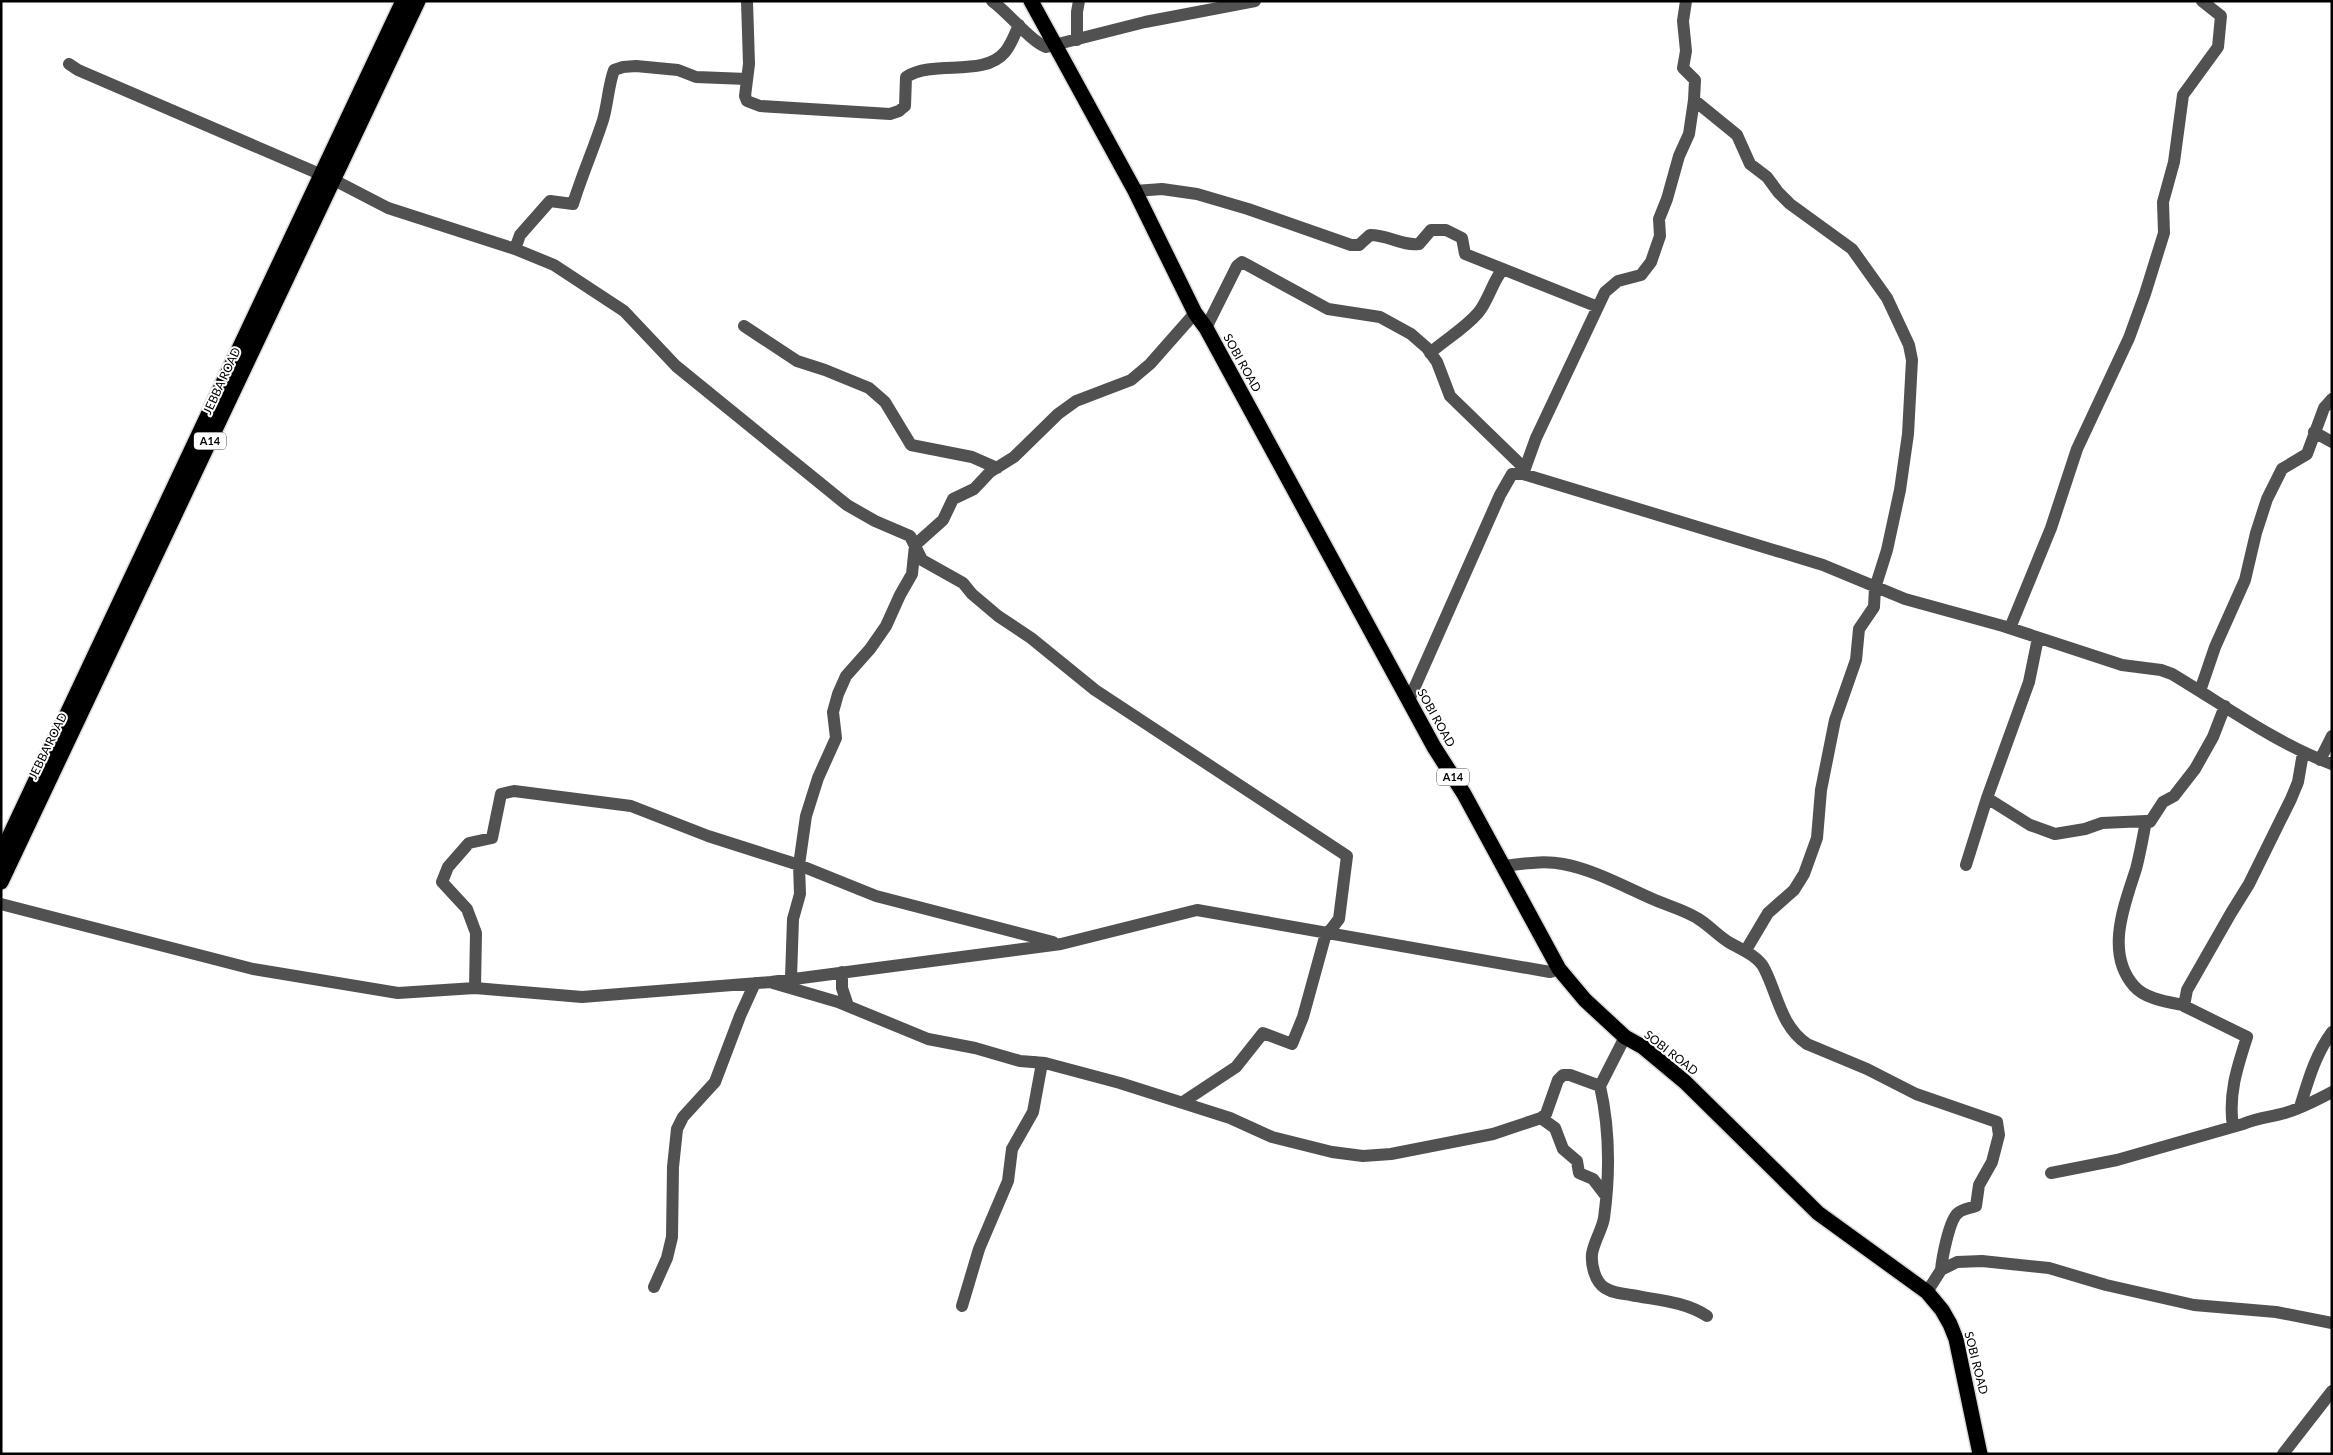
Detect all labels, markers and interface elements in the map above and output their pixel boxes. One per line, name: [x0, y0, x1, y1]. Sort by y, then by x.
street label: SOBI ROAD: [1220, 331, 1265, 395]
street label: JEBBA ROAD: [199, 345, 244, 417]
road number: A14: [194, 432, 226, 450]
street label: SOBI ROAD: [1414, 686, 1459, 750]
street label: JEBBA ROAD: [25, 710, 70, 782]
road number: A14: [1437, 769, 1469, 786]
street label: SOBI ROAD: [1641, 1027, 1701, 1078]
street label: SOBI ROAD: [1961, 1330, 1992, 1396]

